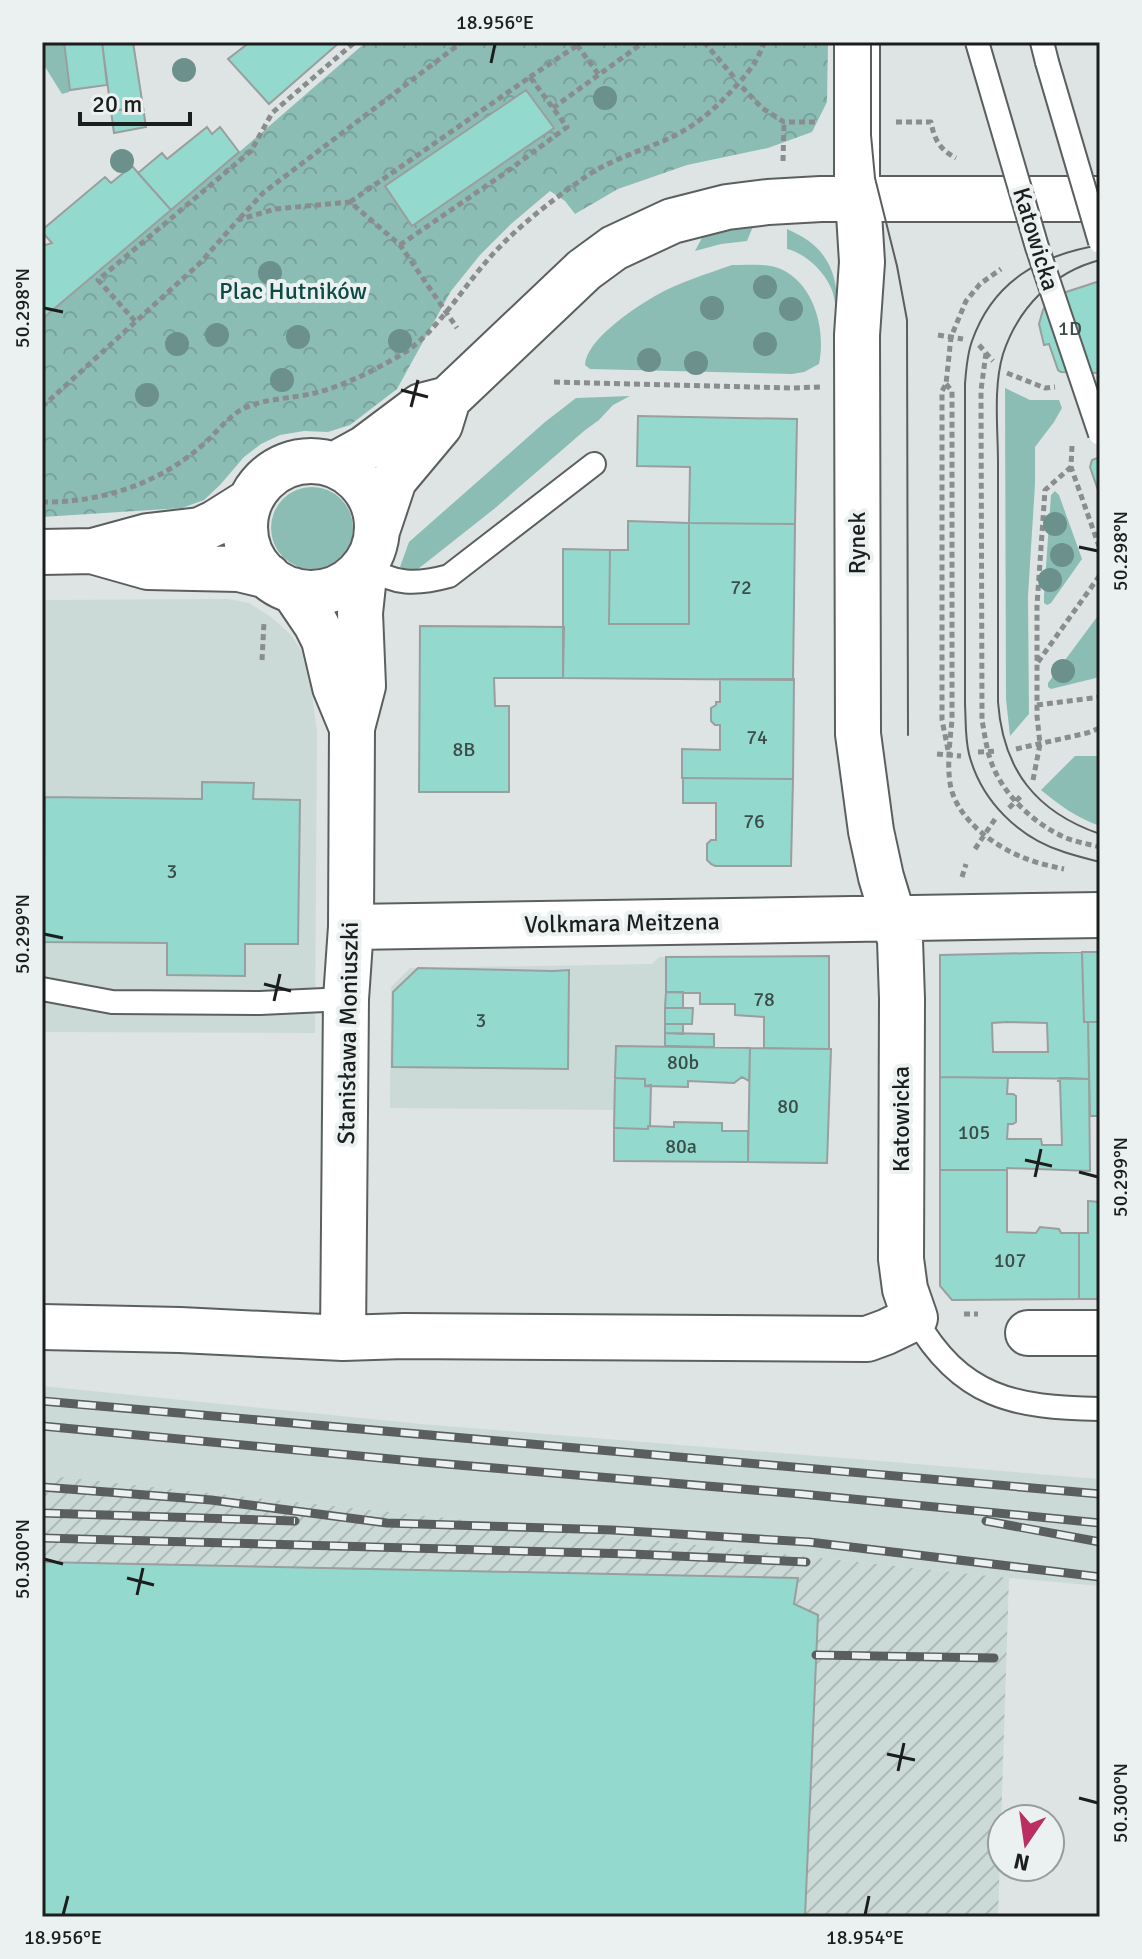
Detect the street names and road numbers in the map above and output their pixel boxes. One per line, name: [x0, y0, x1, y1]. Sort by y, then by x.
street label: Katowicka: [1006, 184, 1066, 294]
street label: Rynek: [842, 512, 872, 574]
street label: Volkmara Meitzena: [524, 906, 720, 940]
street label: Stanisława Moniuszki: [331, 921, 365, 1145]
street label: Katowicka: [886, 1066, 916, 1172]

